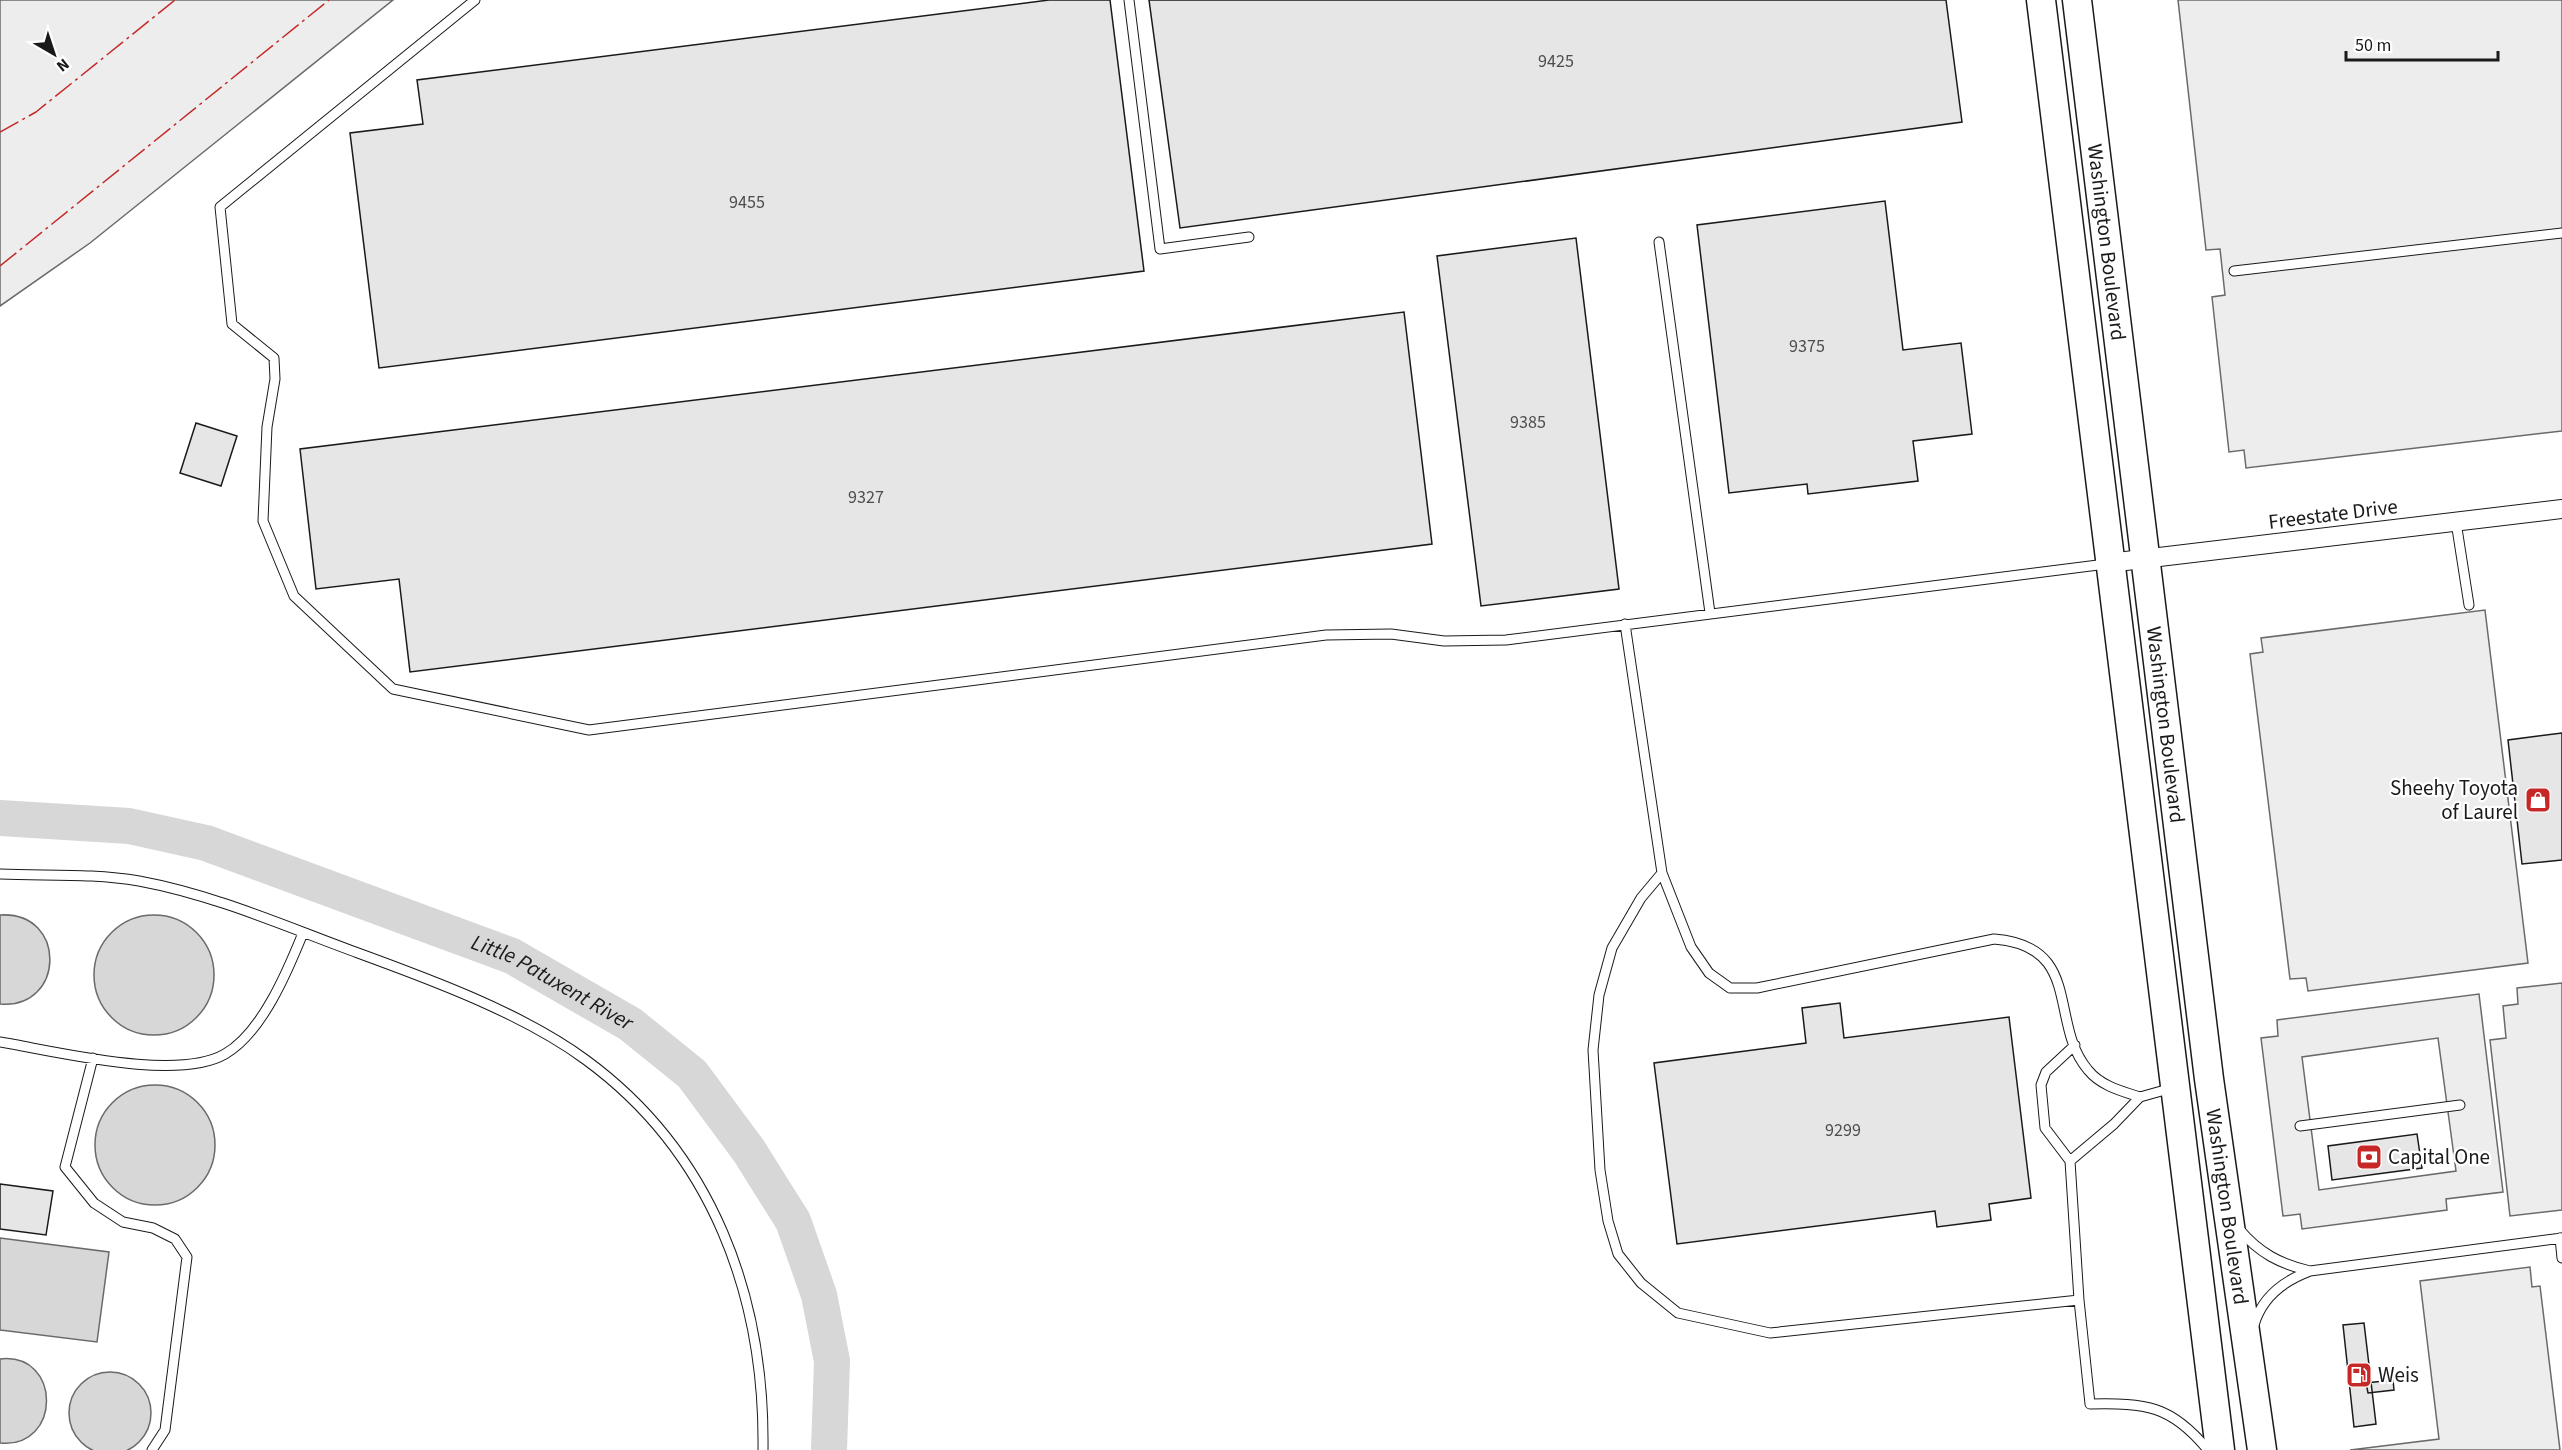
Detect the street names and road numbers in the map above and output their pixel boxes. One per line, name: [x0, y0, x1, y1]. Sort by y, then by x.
street label: Washington Boulevard: [2080, 142, 2134, 342]
street label: Freestate Drive: [2267, 491, 2399, 537]
street label: Washington Boulevard: [2139, 625, 2193, 825]
street label: Washington Boulevard: [2198, 1107, 2256, 1307]

